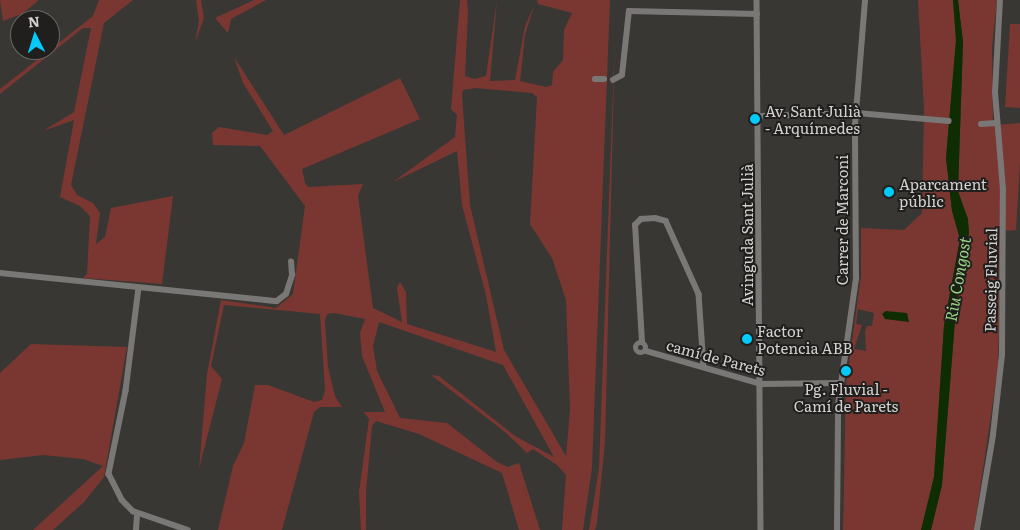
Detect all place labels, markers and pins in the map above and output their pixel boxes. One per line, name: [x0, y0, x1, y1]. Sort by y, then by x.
place label: Av. Sant Julià - Arquímedes: [765, 101, 861, 136]
marker: Av. Sant Julià - Arquímedes: [749, 113, 761, 125]
place label: Aparcament públic: [899, 174, 987, 209]
marker: Aparcament públic: [883, 186, 895, 198]
place label: Factor Potencia ABB: [757, 321, 852, 356]
marker: Factor Potencia ABB: [741, 333, 753, 345]
marker: Pg. Fluvial - Camí de Parets: [840, 365, 852, 377]
place label: Pg. Fluvial - Camí de Parets: [794, 379, 898, 414]

